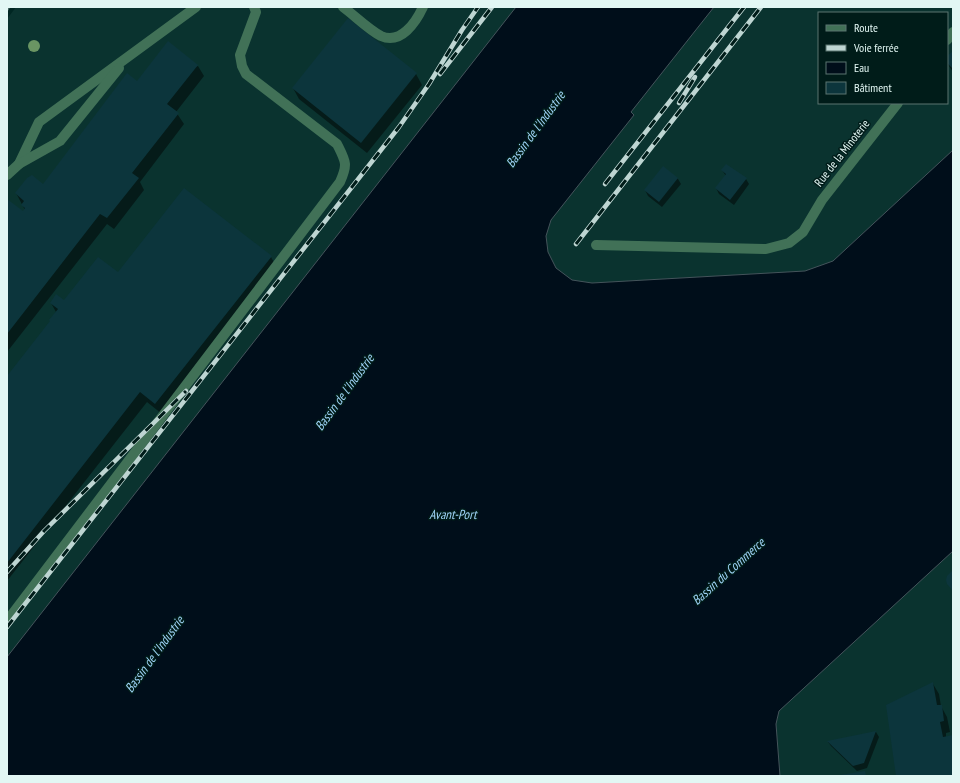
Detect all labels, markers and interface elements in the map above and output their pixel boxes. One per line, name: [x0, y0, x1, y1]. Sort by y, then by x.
legend: [818, 12, 948, 104]
text: Route: [854, 20, 878, 35]
text: Voie ferrée: [853, 40, 899, 55]
text: Eau: [854, 60, 869, 75]
text: Bâtiment: [854, 80, 892, 95]
water label: Bassin de l'Industrie: [502, 86, 570, 171]
street label: Rue de la Minoterie: [811, 116, 872, 189]
water label: Bassin de l'Industrie: [311, 349, 379, 434]
water label: Avant-Port: [429, 506, 478, 523]
water label: Bassin du Commerce: [688, 533, 770, 609]
water label: Bassin de l'Industrie: [121, 611, 189, 696]

